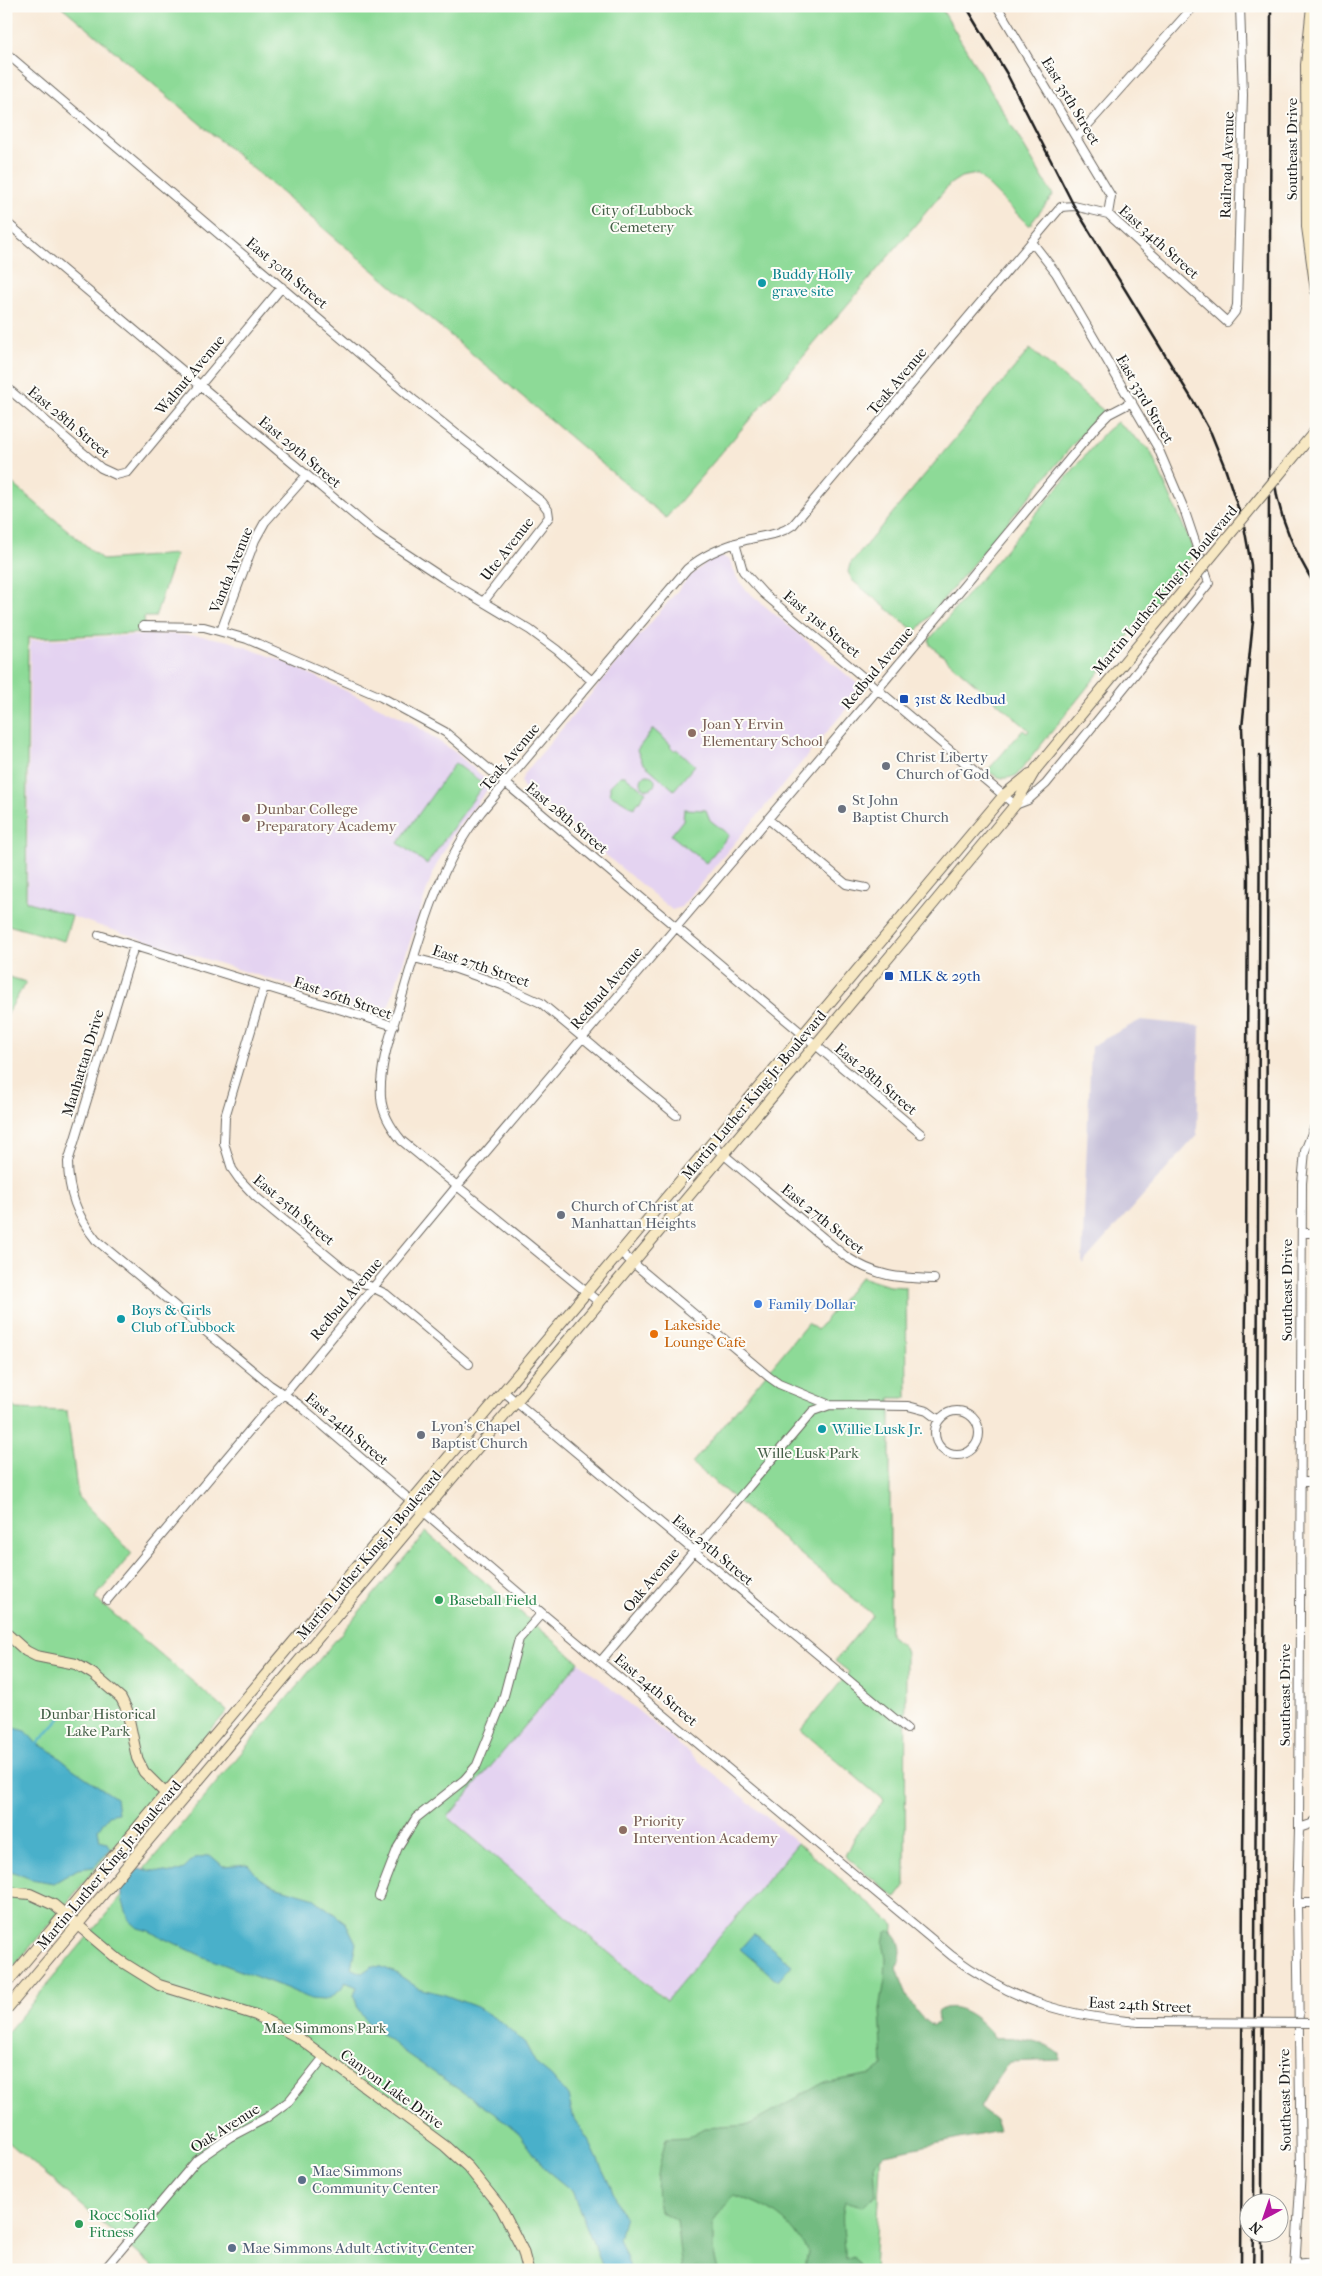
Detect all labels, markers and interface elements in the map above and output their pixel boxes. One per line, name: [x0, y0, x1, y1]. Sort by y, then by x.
street label: East 35th Street: [1038, 54, 1105, 149]
street label: Southeast Drive: [1283, 97, 1301, 200]
street label: Railroad Avenue: [1216, 111, 1238, 219]
park label: City of Lubbock Cemetery: [591, 201, 693, 236]
street label: East 34th Street: [1115, 201, 1203, 283]
street label: East 30th Street: [242, 234, 332, 313]
place label: Buddy Holly grave site: [772, 265, 854, 300]
marker: Buddy Holly grave site: [756, 277, 768, 289]
street label: Walnut Avenue: [151, 331, 229, 419]
street label: Teak Avenue: [864, 343, 931, 418]
street label: East 33rd Street: [1112, 351, 1178, 447]
street label: East 28th Street: [24, 382, 114, 462]
street label: East 29th Street: [255, 412, 345, 492]
street label: Martin Luther King Jr. Boulevard: [1089, 501, 1242, 678]
street label: Ute Avenue: [476, 513, 538, 585]
street label: Vanda Avenue: [205, 524, 257, 617]
street label: East 31st Street: [780, 586, 865, 662]
street label: Redbud Avenue: [837, 623, 917, 713]
place label: 31st & Redbud: [914, 690, 1007, 708]
marker: 31st & Redbud: [898, 693, 910, 705]
place label: Joan Y Ervin Elementary School: [701, 715, 823, 750]
street label: Teak Avenue: [477, 719, 544, 794]
marker: Joan Y Ervin Elementary School: [686, 727, 698, 739]
place label: Christ Liberty Church of God: [896, 748, 990, 783]
marker: Christ Liberty Church of God: [880, 760, 892, 772]
street label: East 28th Street: [522, 778, 612, 858]
place label: St John Baptist Church: [852, 791, 949, 826]
place label: Dunbar College Preparatory Academy: [256, 800, 397, 835]
marker: St John Baptist Church: [836, 803, 848, 815]
marker: Dunbar College Preparatory Academy: [240, 812, 252, 824]
street label: East 27th Street: [430, 941, 533, 991]
street label: Redbud Avenue: [566, 943, 646, 1033]
place label: MLK & 29th: [899, 967, 981, 985]
marker: MLK & 29th: [883, 970, 895, 982]
street label: East 26th Street: [292, 973, 395, 1023]
street label: Martin Luther King Jr. Boulevard: [678, 1006, 831, 1183]
street label: Manhattan Drive: [58, 1007, 108, 1119]
street label: East 28th Street: [831, 1039, 921, 1119]
street label: East 25th Street: [250, 1171, 339, 1250]
street label: East 27th Street: [778, 1180, 869, 1258]
place label: Church of Christ at Manhattan Heights: [571, 1197, 696, 1232]
marker: Church of Christ at Manhattan Heights: [555, 1209, 567, 1221]
street label: Southeast Drive: [1278, 1238, 1296, 1341]
street label: Redbud Avenue: [306, 1254, 386, 1344]
place label: Family Dollar: [768, 1295, 856, 1313]
marker: Family Dollar: [752, 1298, 764, 1310]
place label: Boys & Girls Club of Lubbock: [131, 1301, 236, 1336]
marker: Boys & Girls Club of Lubbock: [115, 1313, 127, 1325]
place label: Lakeside Lounge Cafe: [664, 1316, 746, 1351]
marker: Lakeside Lounge Cafe: [648, 1328, 660, 1340]
street label: East 24th Street: [302, 1389, 393, 1470]
place label: Lyon's Chapel Baptist Church: [431, 1417, 528, 1452]
place label: Willie Lusk Jr.: [831, 1420, 923, 1438]
marker: Willie Lusk Jr.: [816, 1423, 828, 1435]
marker: Lyon's Chapel Baptist Church: [415, 1429, 427, 1441]
park label: Wille Lusk Park: [756, 1444, 859, 1462]
street label: Martin Luther King Jr. Boulevard: [293, 1466, 446, 1643]
street label: East 25th Street: [669, 1511, 758, 1590]
street label: Oak Avenue: [619, 1544, 683, 1616]
place label: Baseball Field: [449, 1591, 538, 1609]
marker: Baseball Field: [433, 1594, 445, 1606]
street label: Southeast Drive: [1276, 1643, 1294, 1746]
street label: East 24th Street: [611, 1650, 702, 1731]
park label: Dunbar Historical Lake Park: [40, 1705, 156, 1740]
street label: Martin Luther King Jr. Boulevard: [33, 1776, 186, 1953]
place label: Priority Intervention Academy: [633, 1812, 779, 1847]
marker: Priority Intervention Academy: [617, 1824, 629, 1836]
street label: East 24th Street: [1088, 1993, 1193, 2017]
park label: Mae Simmons Park: [263, 2019, 387, 2037]
street label: Canyon Lake Drive: [337, 2046, 448, 2133]
street label: Southeast Drive: [1275, 2048, 1295, 2151]
street label: Oak Avenue: [187, 2099, 263, 2156]
place label: Mae Simmons Community Center: [312, 2162, 438, 2197]
marker: Mae Simmons Community Center: [296, 2174, 308, 2186]
north arrow: [1240, 2194, 1290, 2244]
place label: Rocc Solid Fitness: [89, 2206, 156, 2241]
text: N: [1246, 2217, 1265, 2238]
marker: Rocc Solid Fitness: [73, 2218, 85, 2230]
place label: Mae Simmons Adult Activity Center: [242, 2239, 474, 2257]
marker: Mae Simmons Adult Activity Center: [226, 2242, 238, 2254]

